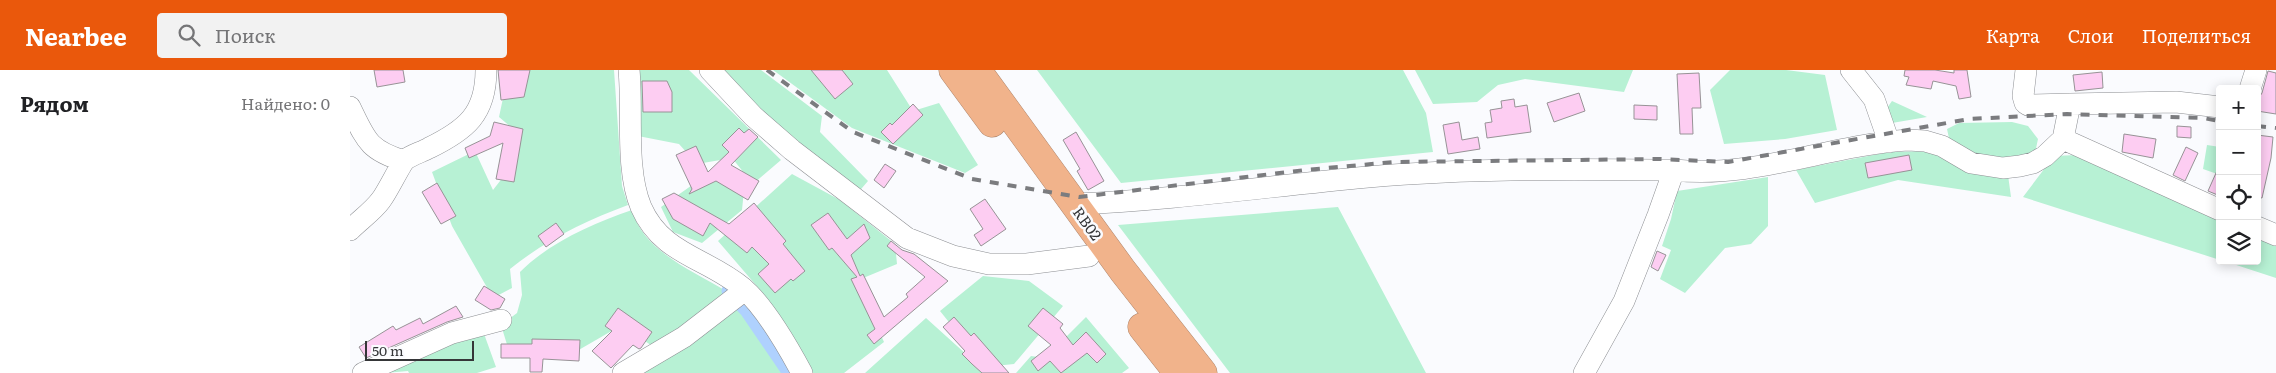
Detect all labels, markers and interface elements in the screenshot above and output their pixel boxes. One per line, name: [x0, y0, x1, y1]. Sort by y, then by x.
search box: [157, 13, 507, 58]
text: Nearbee: [25, 18, 127, 53]
icon: search: [175, 21, 203, 49]
text: Поиск: [215, 21, 276, 49]
text: Карта: [1986, 22, 2040, 49]
text: Слои: [2068, 22, 2114, 49]
text: Поделиться: [2142, 22, 2251, 49]
map controls: [2216, 85, 2261, 265]
button: +: [2216, 85, 2261, 130]
text: Рядом: [20, 87, 89, 118]
text: Найдено: 0: [241, 91, 330, 115]
button: −: [2216, 130, 2261, 175]
button: locate: [2216, 175, 2261, 220]
street label: RB02: [1068, 201, 1108, 245]
button: layers: [2216, 220, 2261, 265]
scale bar: [365, 338, 474, 361]
text: 50 m: [372, 340, 404, 360]

